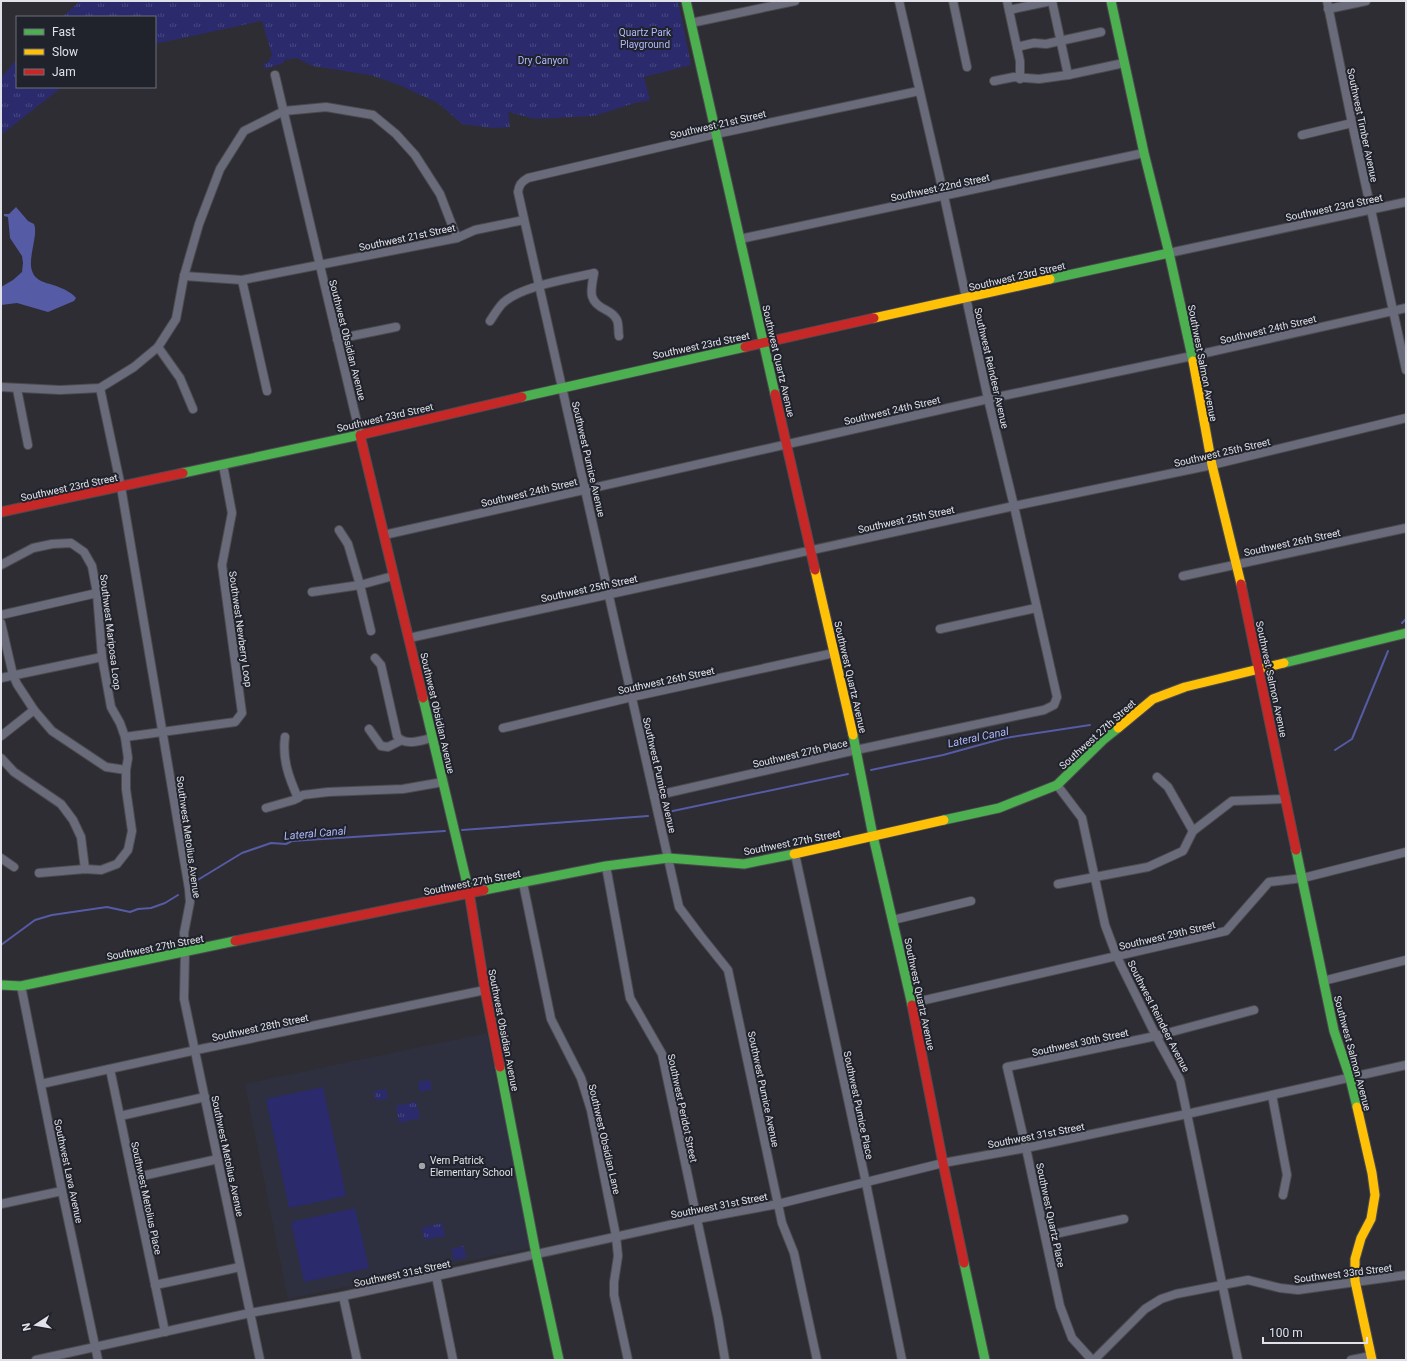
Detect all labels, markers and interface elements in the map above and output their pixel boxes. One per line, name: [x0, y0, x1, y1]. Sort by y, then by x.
legend: [16, 16, 156, 88]
text: Fast: [52, 25, 75, 39]
park label: Quartz Park Playground: [619, 27, 672, 50]
text: Slow: [52, 45, 78, 59]
park label: Dry Canyon: [518, 55, 568, 66]
text: Jam: [52, 65, 76, 79]
street label: Southwest Timber Avenue: [1345, 67, 1380, 183]
street label: Southwest 21st Street: [669, 108, 767, 141]
street label: Southwest 22nd Street: [890, 172, 991, 203]
street label: Southwest 23rd Street: [1285, 192, 1384, 223]
street label: Southwest 21st Street: [358, 222, 456, 253]
street label: Southwest 23rd Street: [968, 260, 1066, 293]
street label: Southwest Obsidian Avenue: [327, 279, 368, 402]
street label: Southwest Quartz Avenue: [760, 304, 797, 418]
street label: Southwest Salmon Avenue: [1186, 304, 1219, 422]
street label: Southwest Reindeer Avenue: [972, 307, 1011, 430]
street label: Southwest 24th Street: [1219, 313, 1317, 346]
street label: Southwest 23rd Street: [652, 330, 751, 361]
street label: Southwest 24th Street: [843, 394, 941, 427]
street label: Southwest Pumice Avenue: [570, 400, 607, 518]
street label: Southwest 23rd Street: [336, 401, 434, 434]
street label: Southwest 25th Street: [1173, 436, 1271, 469]
street label: Southwest 23rd Street: [20, 472, 119, 503]
street label: Southwest 24th Street: [480, 476, 578, 509]
street label: Southwest 25th Street: [857, 504, 955, 535]
street label: Southwest 26th Street: [1243, 527, 1341, 558]
street label: Southwest Newberry Loop: [227, 570, 254, 688]
street label: Southwest 25th Street: [540, 573, 638, 604]
street label: Southwest Mariposa Loop: [98, 574, 123, 691]
street label: Southwest Quartz Avenue: [832, 620, 869, 734]
street label: Southwest Salmon Avenue: [1254, 620, 1289, 738]
street label: Southwest Obsidian Avenue: [418, 651, 457, 775]
street label: Southwest 26th Street: [617, 665, 715, 696]
street label: Southwest 27th Street: [1057, 697, 1138, 771]
street label: Southwest Pumice Avenue: [641, 716, 678, 834]
water label: Lateral Canal: [946, 725, 1010, 750]
street label: Southwest 27th Place: [752, 737, 849, 770]
street label: Southwest Metolius Avenue: [174, 775, 203, 899]
water label: Lateral Canal: [283, 824, 347, 843]
street label: Southwest 27th Street: [743, 828, 842, 857]
street label: Southwest 27th Street: [423, 868, 522, 897]
street label: Southwest 29th Street: [1118, 919, 1216, 952]
street label: Southwest 27th Street: [106, 933, 205, 962]
street label: Southwest Quartz Avenue: [902, 937, 937, 1051]
street label: Southwest Reindeer Avenue: [1126, 959, 1192, 1074]
street label: Southwest Obsidian Avenue: [486, 968, 521, 1092]
street label: Southwest Salmon Avenue: [1332, 994, 1373, 1112]
street label: Southwest 28th Street: [211, 1012, 309, 1043]
street label: Southwest 30th Street: [1031, 1027, 1129, 1058]
street label: Southwest Pumice Avenue: [746, 1030, 781, 1148]
street label: Southwest Pumice Place: [842, 1050, 875, 1160]
street label: Southwest Peridot Street: [666, 1053, 699, 1163]
street label: Southwest Obsidian Lane: [586, 1083, 623, 1195]
street label: Southwest Metolius Avenue: [209, 1095, 246, 1218]
street label: Southwest Lava Avenue: [52, 1118, 85, 1224]
street label: Southwest 31st Street: [987, 1121, 1085, 1150]
street label: Southwest Metolius Place: [129, 1141, 164, 1256]
place label: Vern Patrick Elementary School: [430, 1155, 513, 1178]
marker: Vern Patrick Elementary School: [417, 1161, 427, 1171]
street label: Southwest Quartz Place: [1034, 1162, 1067, 1268]
street label: Southwest 31st Street: [670, 1191, 768, 1220]
street label: Southwest 31st Street: [353, 1258, 451, 1289]
street label: Southwest 33rd Street: [1293, 1262, 1393, 1285]
north arrow: [16, 1305, 56, 1345]
scale bar: [1263, 1319, 1367, 1345]
text: N: [19, 1322, 34, 1332]
text: 100 m: [1269, 1326, 1303, 1340]

